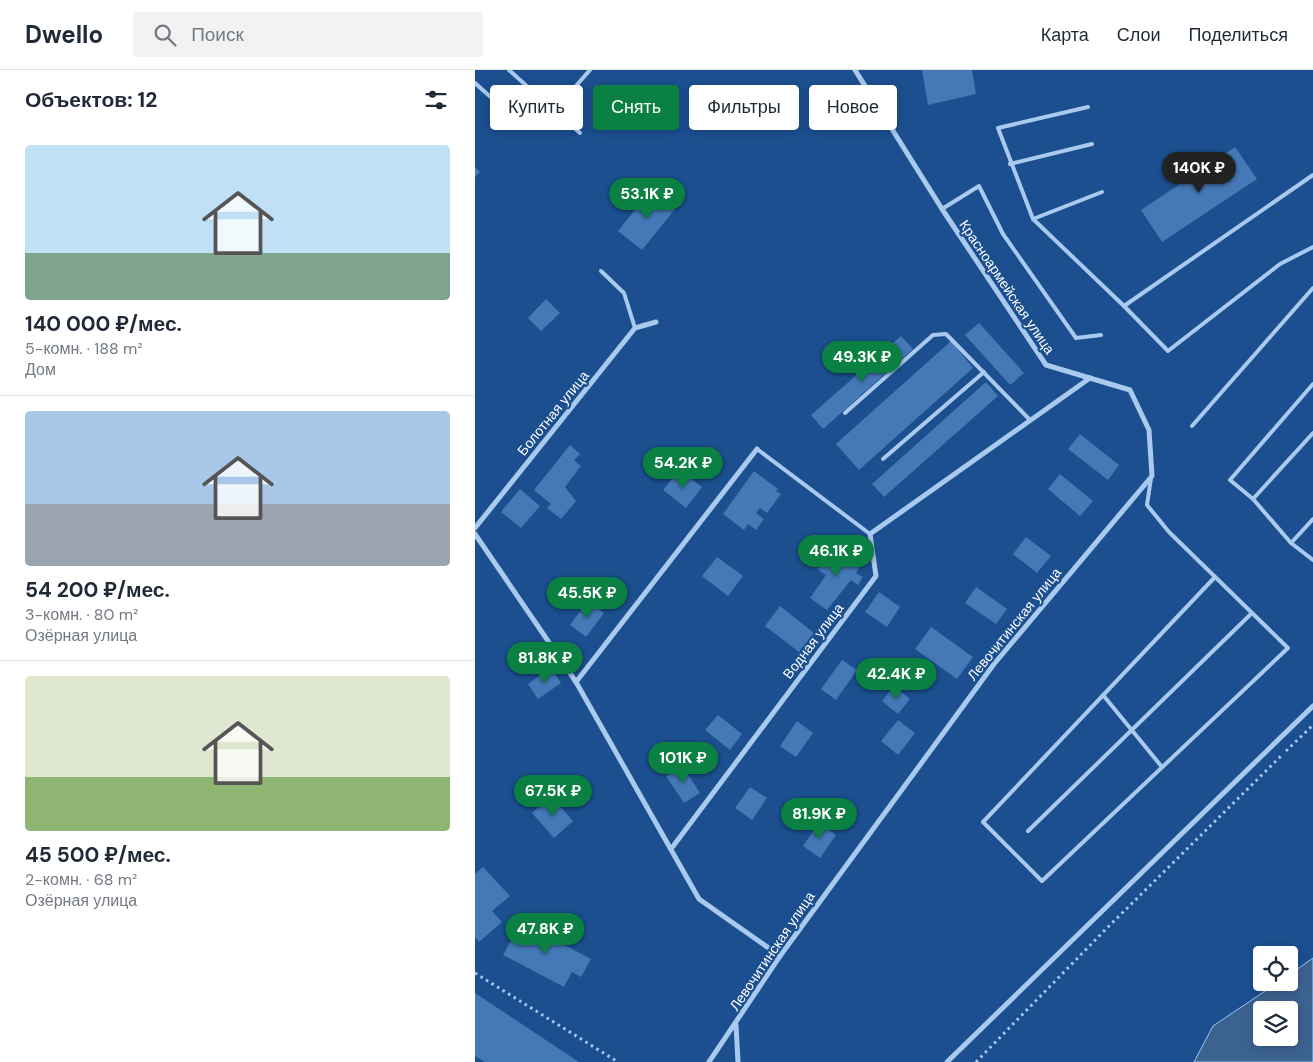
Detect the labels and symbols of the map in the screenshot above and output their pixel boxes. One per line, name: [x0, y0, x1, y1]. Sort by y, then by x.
pin: 140K ₽: [1158, 152, 1240, 194]
pin: 53.1K ₽: [601, 178, 693, 220]
street label: Красноармейская улица: [955, 216, 1059, 358]
pin: 49.3K ₽: [816, 340, 908, 383]
street label: Болотная улица: [513, 367, 593, 459]
pin: 54.2K ₽: [637, 446, 729, 489]
pin: 46.1K ₽: [790, 534, 882, 577]
street label: Левочитинская улица: [963, 564, 1065, 684]
pin: 45.5K ₽: [541, 576, 633, 619]
street label: Водная улица: [779, 599, 847, 682]
pin: 81.8K ₽: [499, 642, 591, 684]
pin: 42.4K ₽: [850, 658, 942, 700]
pin: 101K ₽: [642, 742, 724, 784]
pin: 67.5K ₽: [507, 774, 599, 817]
pin: 81.9K ₽: [773, 798, 865, 840]
street label: Левочитинская улица: [725, 888, 819, 1014]
pin: 47.8K ₽: [499, 912, 591, 955]

